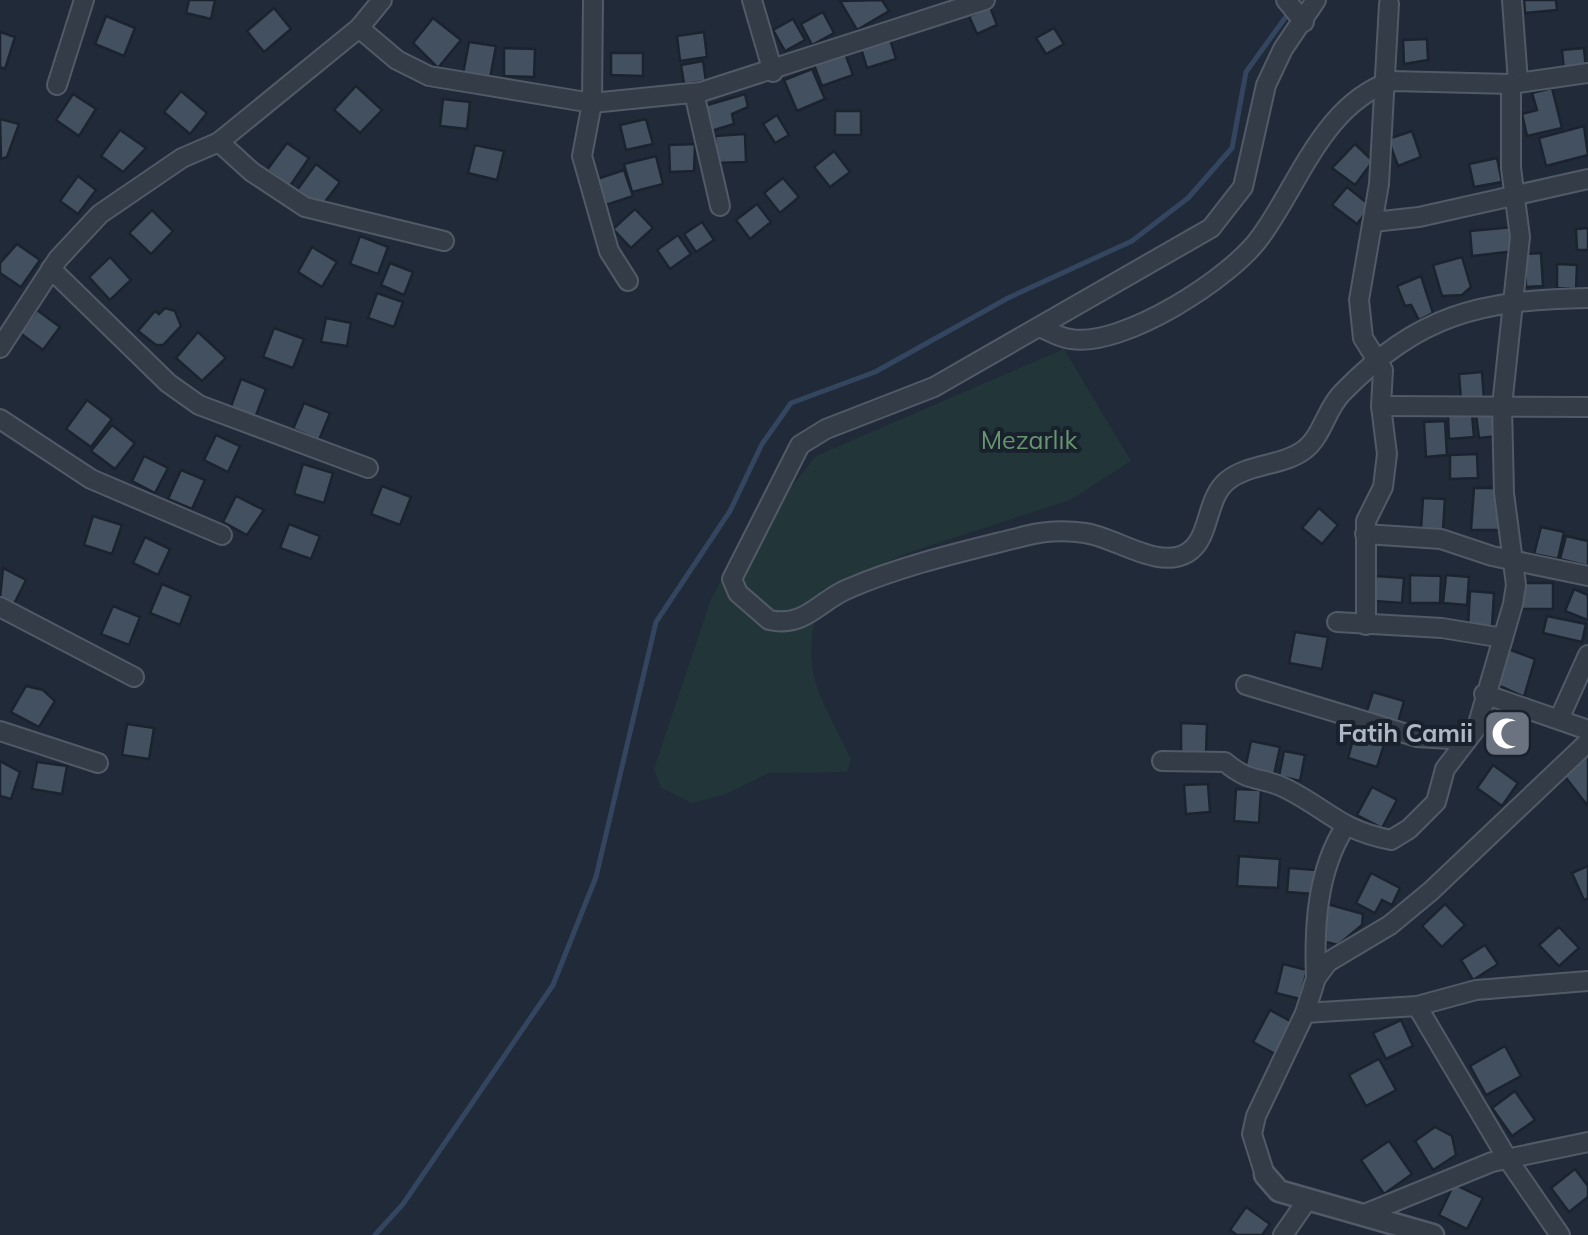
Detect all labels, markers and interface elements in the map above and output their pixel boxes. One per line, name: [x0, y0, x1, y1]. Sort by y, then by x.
park label: Mezarlık: [981, 424, 1078, 455]
mosque icon: Fatih Camii: [1482, 707, 1534, 759]
place label: Fatih Camii: [1338, 717, 1473, 748]

